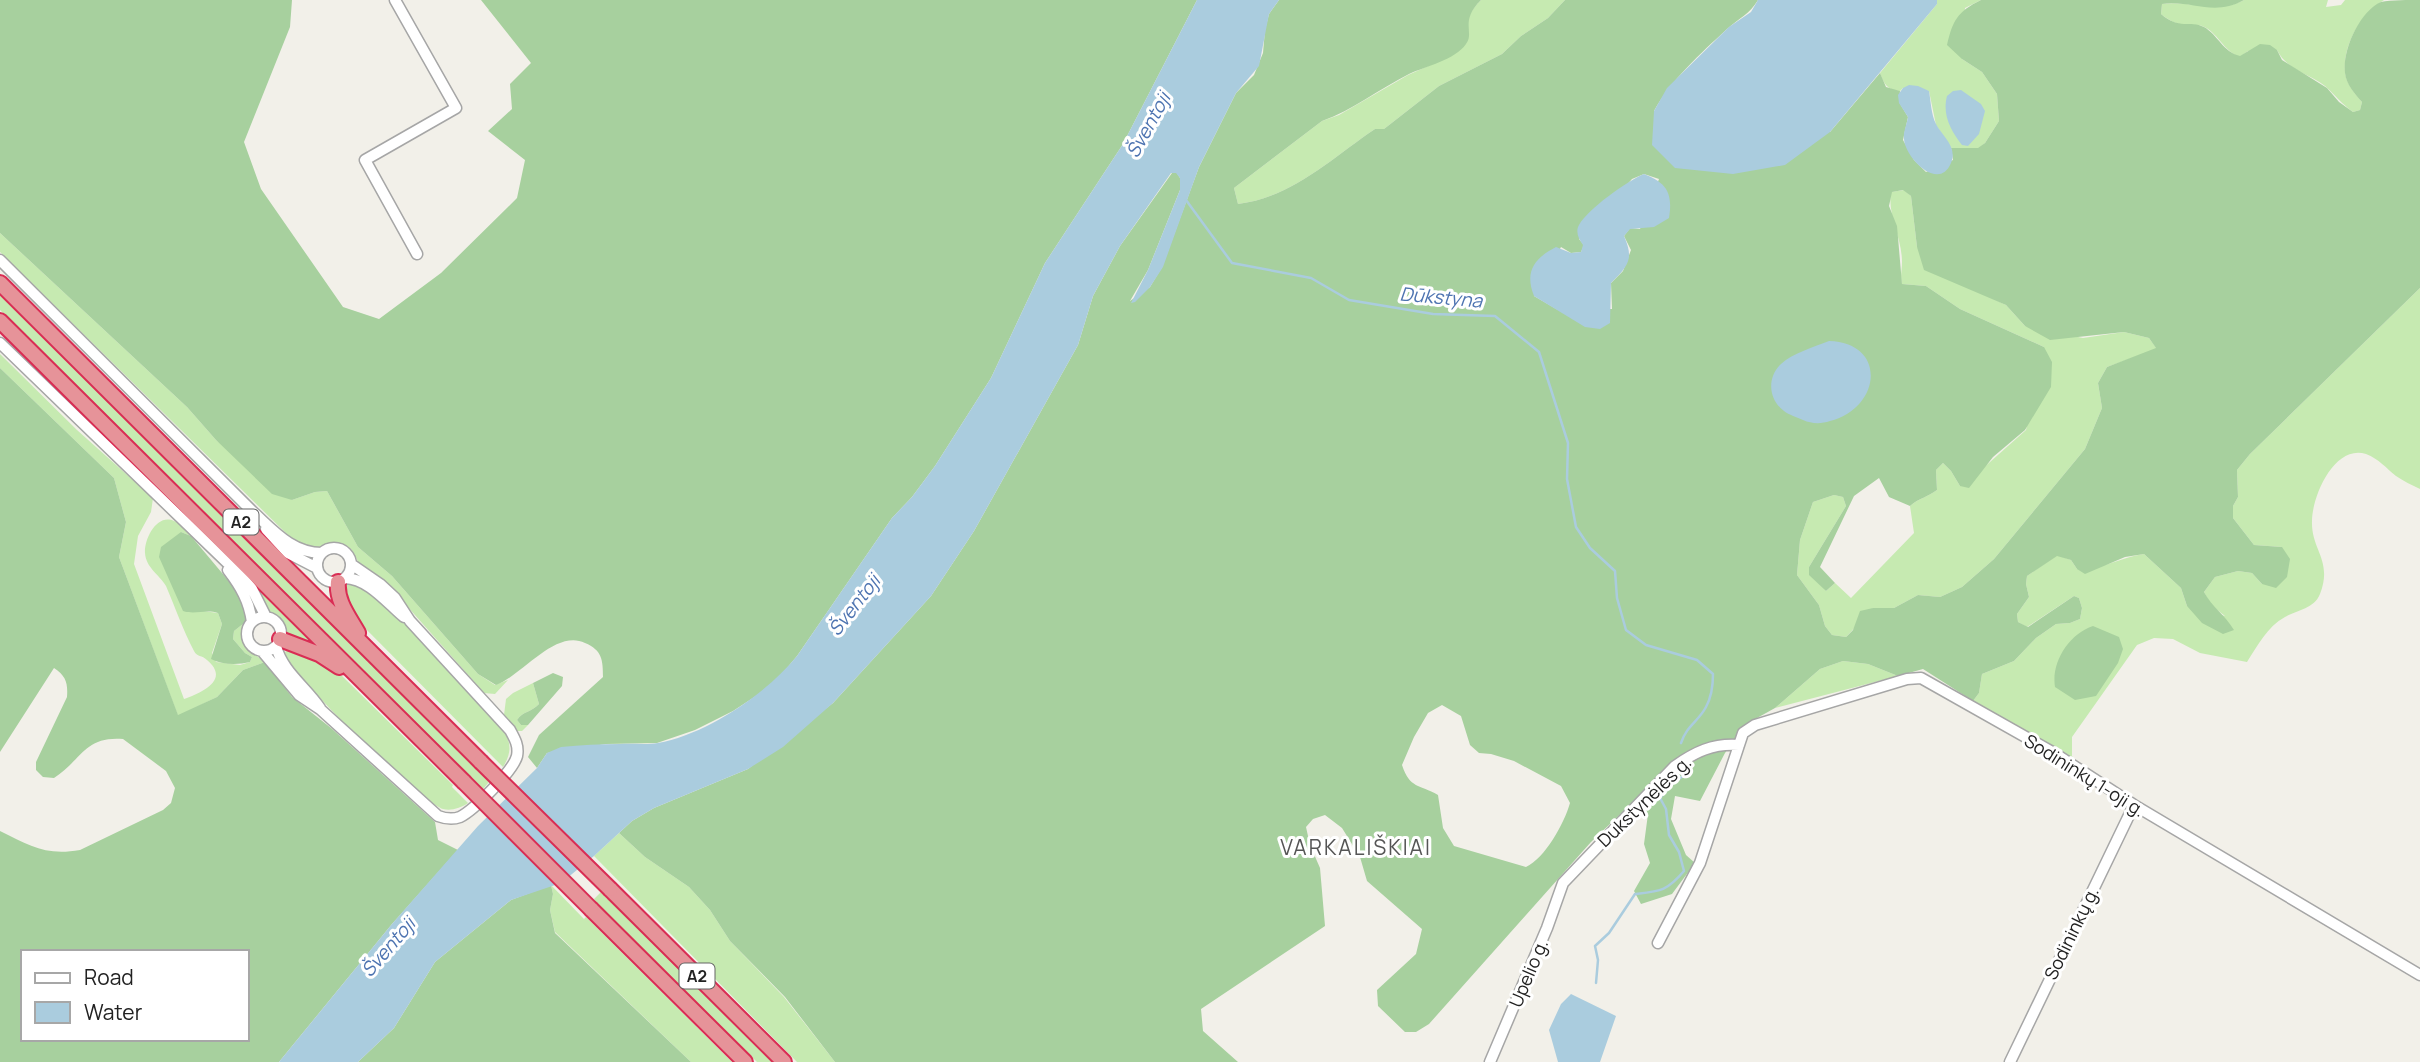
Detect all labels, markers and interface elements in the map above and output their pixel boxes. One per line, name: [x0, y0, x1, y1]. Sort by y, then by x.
water label: Šventoji: [1119, 86, 1178, 162]
water label: Dūkstyna: [1399, 280, 1485, 314]
road number: A2: [224, 509, 258, 534]
water label: Šventoji: [822, 567, 888, 641]
street label: Sodininkų 1-oji g.: [2020, 728, 2150, 822]
street label: Dukstynėlės g.: [1592, 750, 1696, 852]
district label: VARKALIŠKIAI: [1280, 833, 1432, 861]
street label: Sodininkų g.: [2038, 883, 2104, 983]
water label: Šventoji: [355, 910, 423, 982]
street label: Upelio g.: [1503, 935, 1553, 1011]
legend: [21, 950, 248, 1041]
text: Road: [84, 963, 134, 991]
road number: A2: [680, 964, 714, 988]
text: Water: [84, 998, 143, 1026]

